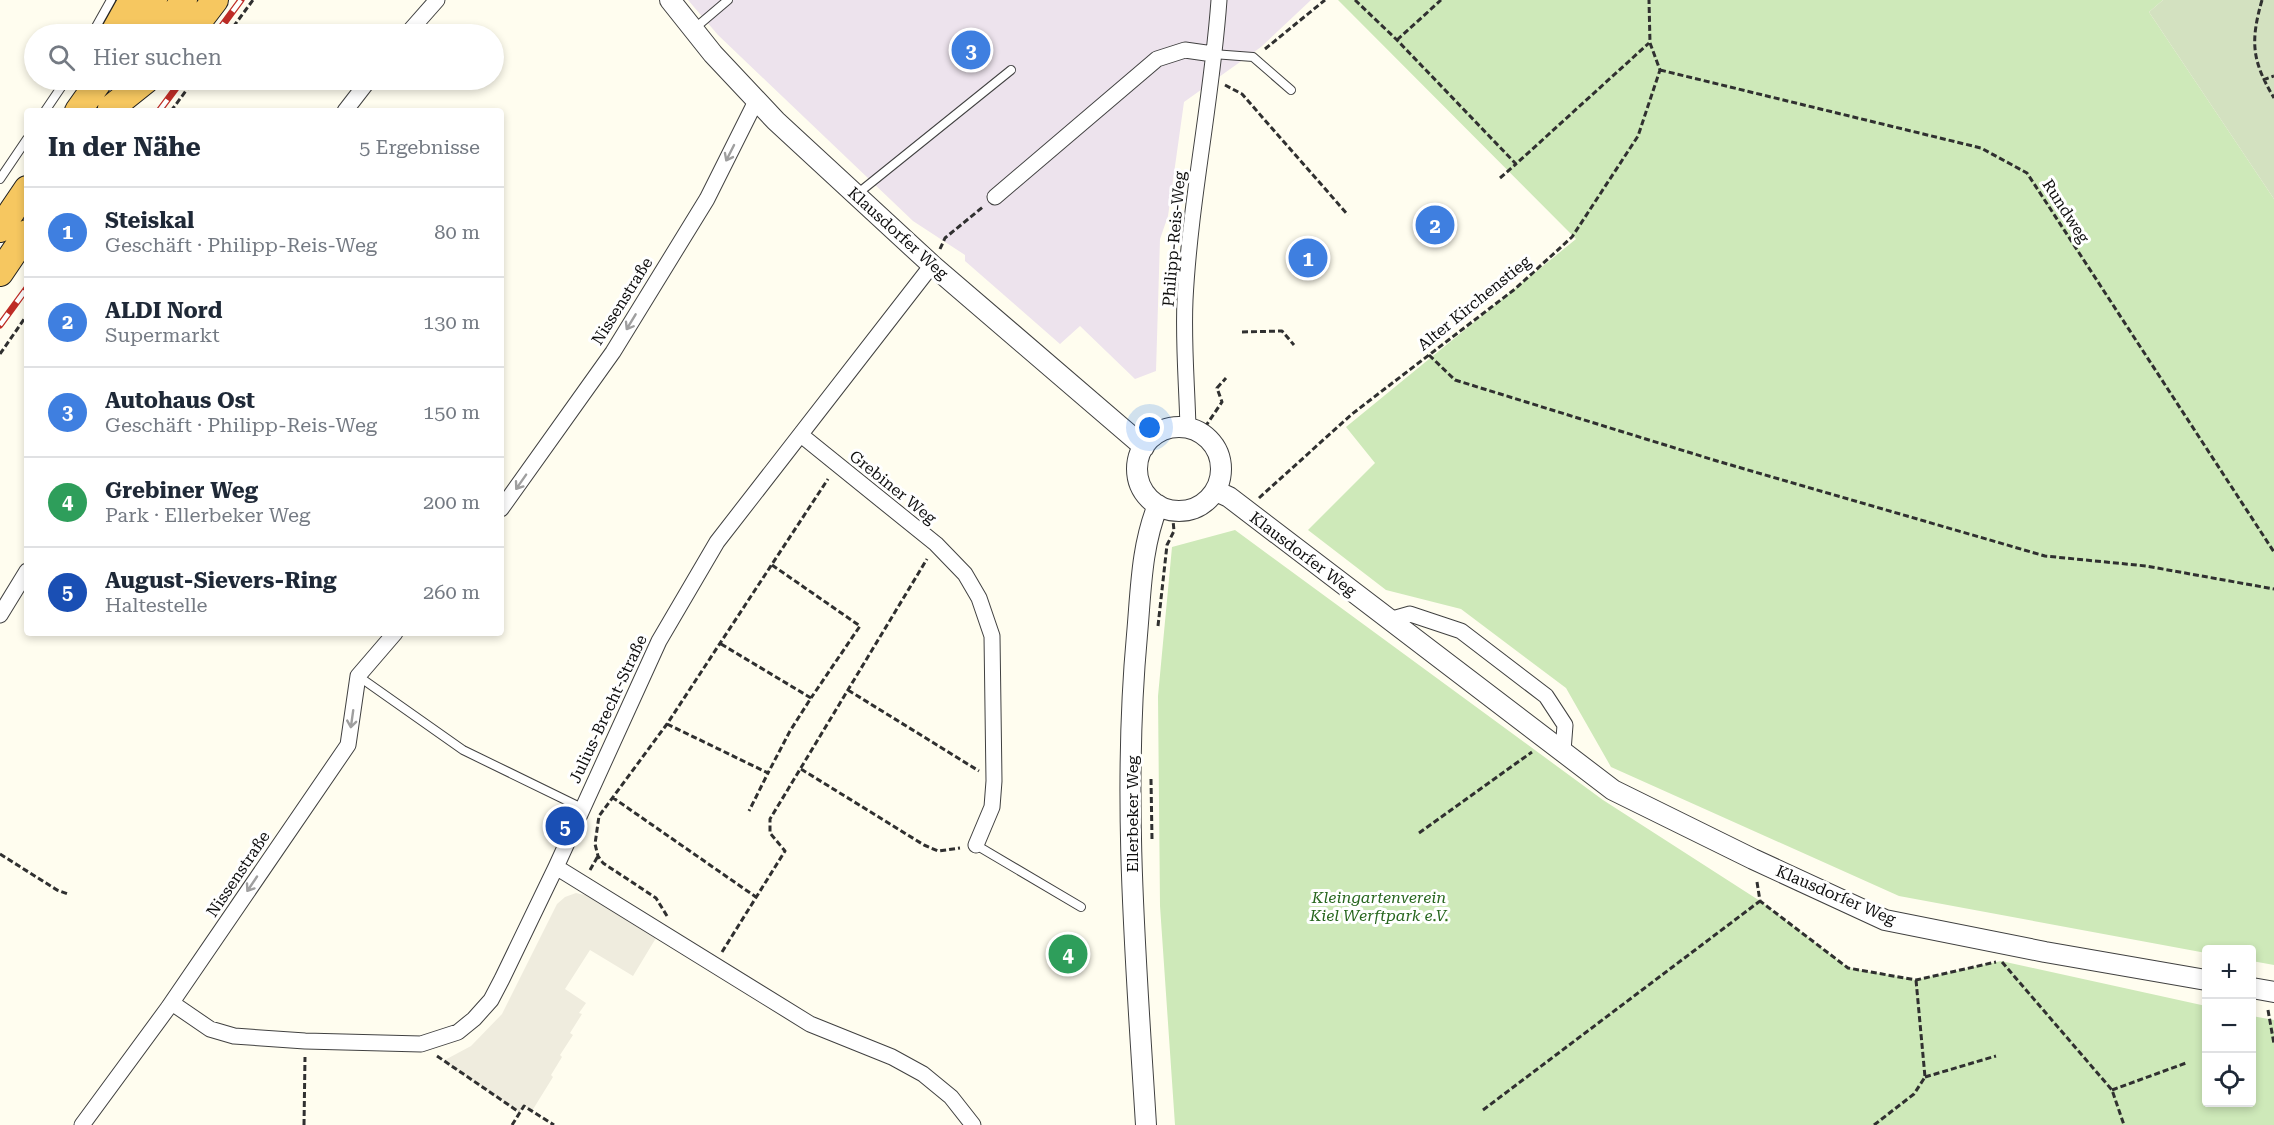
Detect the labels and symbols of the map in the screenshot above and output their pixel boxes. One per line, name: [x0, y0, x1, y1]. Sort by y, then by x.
pin: 3: [952, 28, 990, 72]
one-way arrow: [723, 144, 735, 162]
street label: Philipp-Reis-Weg: [1159, 170, 1189, 308]
street label: Rundweg: [2038, 176, 2094, 247]
street label: Klausdorfer Weg: [844, 183, 953, 284]
pin: 2: [1416, 202, 1454, 248]
pin: 1: [1288, 236, 1328, 280]
street label: Alter Kirchenstieg: [1414, 251, 1535, 354]
street label: Nissenstraße: [588, 254, 657, 348]
one-way arrow: [625, 313, 637, 330]
your location: [1135, 413, 1164, 442]
street label: Grebiner Weg: [846, 446, 941, 528]
one-way arrow: [514, 473, 527, 489]
street label: Klausdorfer Weg: [1246, 508, 1361, 601]
street label: Julius-Brecht-Straße: [565, 632, 651, 786]
one-way arrow: [346, 709, 357, 729]
street label: Ellerbeker Weg: [1123, 755, 1142, 872]
pin: 5: [546, 804, 584, 848]
street label: Nissenstraße: [202, 827, 274, 921]
street label: Klausdorfer Weg: [1773, 861, 1900, 929]
one-way arrow: [246, 876, 259, 893]
park label: Kleingartenverein Kiel Werftpark e.V.: [1309, 888, 1448, 925]
pin: 4: [1048, 932, 1088, 976]

